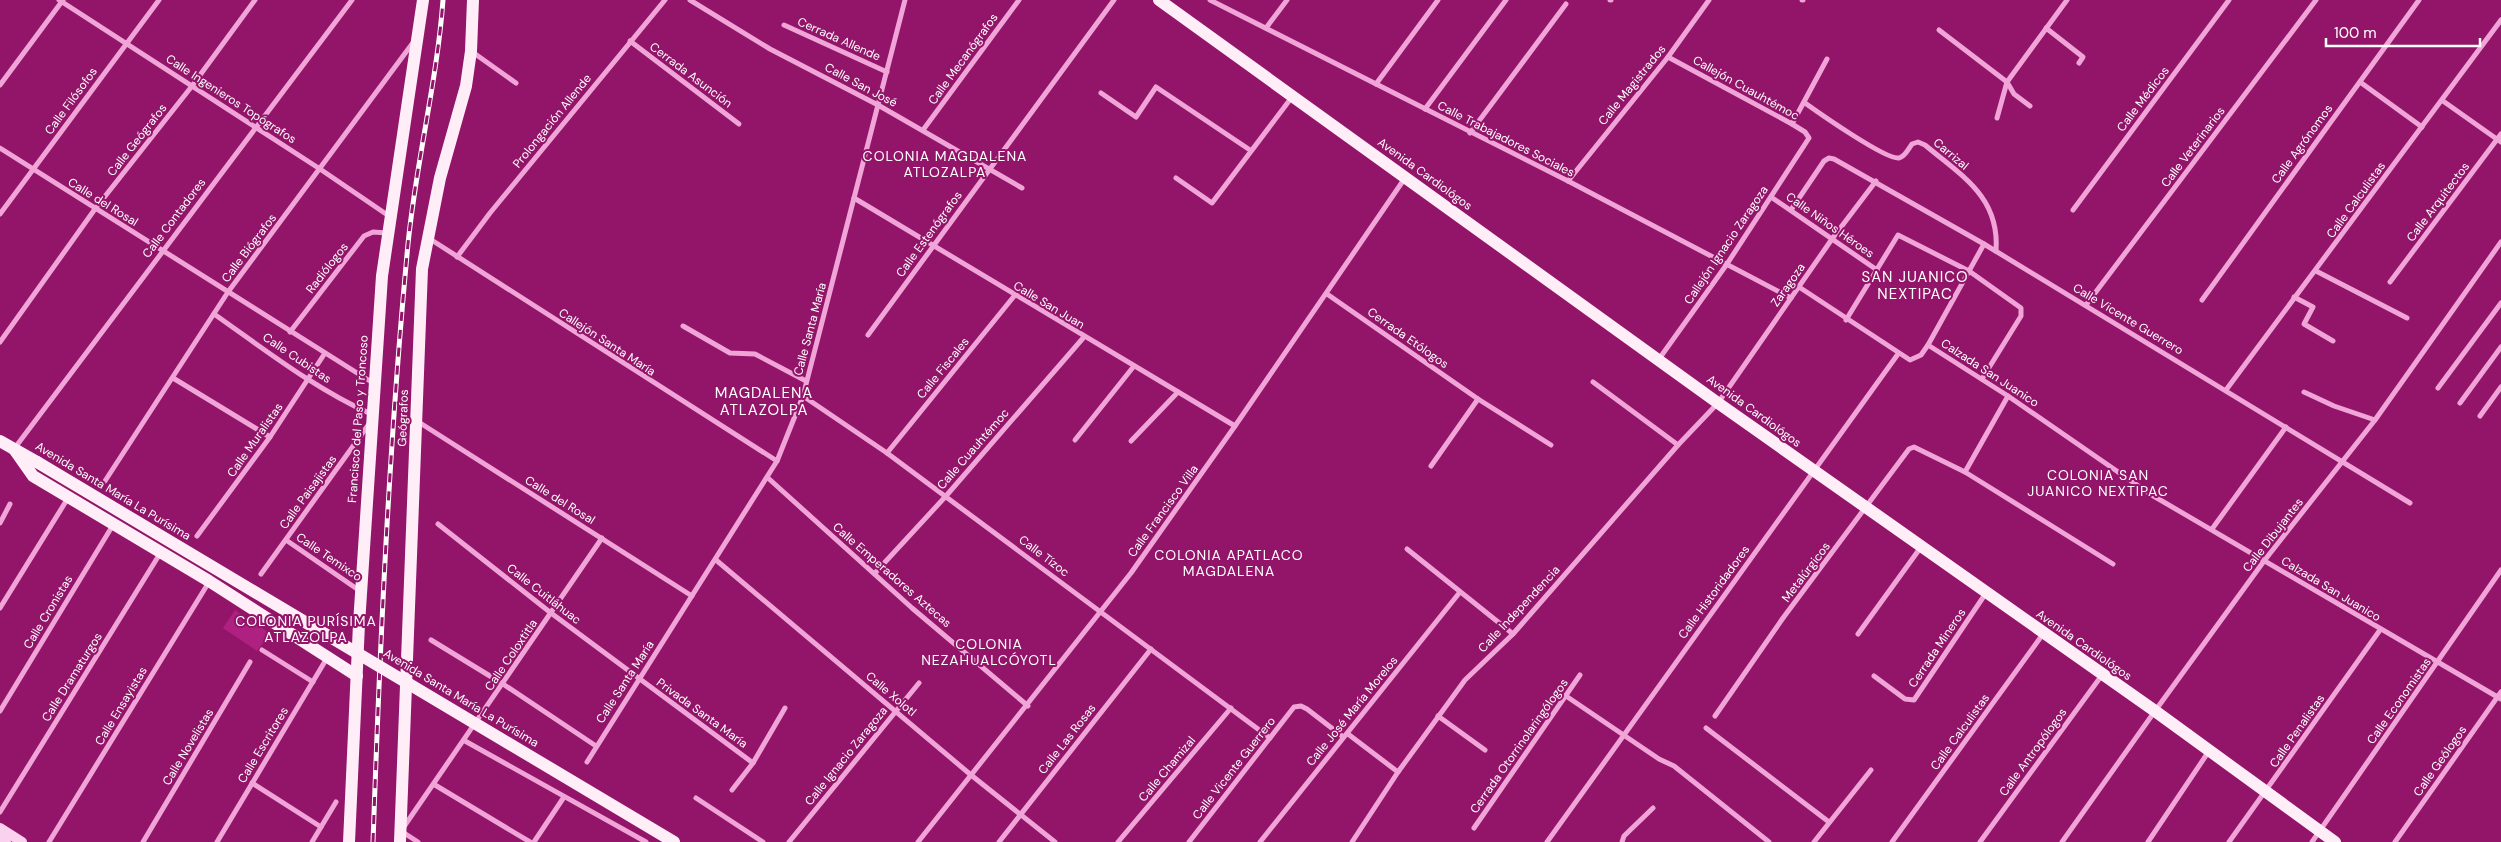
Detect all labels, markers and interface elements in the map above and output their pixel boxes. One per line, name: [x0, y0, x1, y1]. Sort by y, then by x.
street label: Calle Mecanógrafos: [924, 10, 1002, 108]
street label: Cerrada Allende: [795, 14, 883, 65]
scale bar: [2326, 15, 2480, 47]
text: 100 m: [2334, 23, 2377, 43]
street label: Cerrada Asunción: [646, 39, 736, 111]
street label: Calle Magistrados: [1595, 42, 1669, 128]
street label: Calle Ingenieros Topógrafos: [163, 51, 299, 147]
street label: Callejón Cuauhtémoc: [1690, 52, 1802, 124]
street label: Calle San José: [822, 59, 900, 111]
street label: Calle Médicos: [2113, 63, 2173, 135]
street label: Calle Filósofos: [41, 64, 101, 138]
street label: Prolongación Allende: [509, 71, 595, 171]
street label: Calle Trabajadores Sociales: [1435, 97, 1577, 181]
street label: Calle Geógrafos: [104, 100, 170, 180]
street label: Calle Agrónomos: [2268, 101, 2336, 187]
street label: Calle Veterinarios: [2157, 103, 2229, 191]
street label: Avenida Cardiológos: [1374, 134, 1476, 214]
street label: Carrizal: [1930, 135, 1972, 173]
district label: COLONIA MAGDALENA ATLOZALPA: [863, 147, 1027, 181]
street label: Calle Calculistas: [2323, 159, 2389, 241]
street label: Calle Arquitectos: [2403, 159, 2473, 245]
street label: Calle del Rosal: [65, 174, 141, 230]
street label: Calle Contadores: [139, 175, 209, 261]
street label: Callejón Ignacio Zaragoza: [1680, 183, 1772, 307]
street label: Calle Estenógrafos: [892, 188, 966, 280]
street label: Calle Niños Héroes: [1783, 189, 1877, 261]
street label: Calle Biógrafos: [218, 210, 280, 286]
street label: Radiólogos: [302, 239, 352, 297]
street label: Zaragoza: [1767, 260, 1809, 310]
district label: SAN JUANICO NEXTIPAC: [1861, 267, 1969, 304]
street label: Calle San Juan: [1010, 277, 1088, 333]
street label: Calle Vicente Guerrero: [2070, 280, 2186, 358]
street label: Calle Santa María: [790, 281, 830, 377]
street label: Cerrada Etólogos: [1364, 304, 1452, 372]
street label: Callejón Santa María: [555, 305, 659, 379]
street label: Calle Cubistas: [260, 329, 334, 387]
street label: Calle Fiscales: [913, 334, 973, 402]
street label: Francisco del Paso y Troncoso: [344, 335, 372, 503]
street label: Calzada San Juanico: [1938, 335, 2042, 411]
street label: Avenida Cardiológos: [1703, 371, 1805, 451]
district label: MAGDALENA ATLAZOLPA: [715, 383, 813, 420]
street label: Geógrafos: [394, 389, 412, 447]
street label: Calle Muralistas: [223, 400, 287, 480]
street label: Calle Cuauhtémoc: [933, 405, 1013, 493]
street label: Avenida Santa María La Purísima: [32, 438, 194, 544]
street label: Calle Paisajistas: [276, 452, 340, 532]
street label: Calle Francisco Villa: [1124, 462, 1202, 560]
district label: COLONIA SAN JUANICO NEXTIPAC: [2027, 466, 2169, 500]
street label: Calle del Rosal: [522, 472, 598, 528]
street label: Calle Dibujantes: [2239, 495, 2307, 575]
street label: Calle Emperadores Aztecas: [829, 519, 955, 631]
street label: Calle Temixco: [293, 529, 365, 585]
street label: Calle Tízoc: [1015, 532, 1073, 580]
street label: Metalúrgicos: [1778, 539, 1834, 605]
street label: Calle Historidadores: [1675, 542, 1753, 642]
district label: COLONIA APATLACO MAGDALENA: [1154, 546, 1304, 580]
street label: Calzada San Juanico: [2278, 553, 2384, 625]
street label: Calle Cuitláhuac: [504, 560, 584, 628]
street label: Calle Independencia: [1475, 562, 1563, 656]
street label: Calle Cronistas: [20, 572, 76, 652]
street label: Cerrada Mineros: [1905, 605, 1969, 691]
street label: Avenida Cardiológos: [2033, 606, 2135, 684]
district label: COLONIA PURÍSIMA ATLAZOLPA: [235, 612, 377, 646]
street label: Calle Coloxtitla: [481, 616, 541, 694]
street label: Calle Dramaturgos: [38, 629, 106, 725]
district label: COLONIA NEZAHUALCÓYOTL: [921, 635, 1057, 669]
street label: Calle Santa María: [592, 638, 658, 726]
street label: Avenida Santa María La Purísima: [380, 645, 542, 751]
street label: Calle José María Morelos: [1303, 653, 1401, 769]
street label: Calle Economistas: [2363, 655, 2435, 747]
street label: Calle Ensayistas: [91, 664, 151, 748]
street label: Calle Xolotl: [862, 668, 920, 720]
street label: Privada Santa María: [653, 674, 751, 752]
street label: Cerrada Otorrinolaringólogos: [1466, 676, 1572, 816]
street label: Calle Calculistas: [1927, 691, 1993, 773]
street label: Calle Penalistas: [2266, 691, 2328, 771]
street label: Calle Las Rosas: [1035, 701, 1099, 777]
street label: Calle Ignacio Zaragoza: [801, 703, 891, 809]
street label: Calle Escritores: [234, 704, 292, 786]
street label: Calle Antropólogos: [1996, 705, 2070, 799]
street label: Calle Novelistas: [159, 706, 217, 788]
street label: Calle Vicente Guerrero: [1189, 713, 1279, 823]
street label: Calle Geólogos: [2410, 723, 2470, 799]
street label: Calle Chamizal: [1135, 733, 1199, 805]

